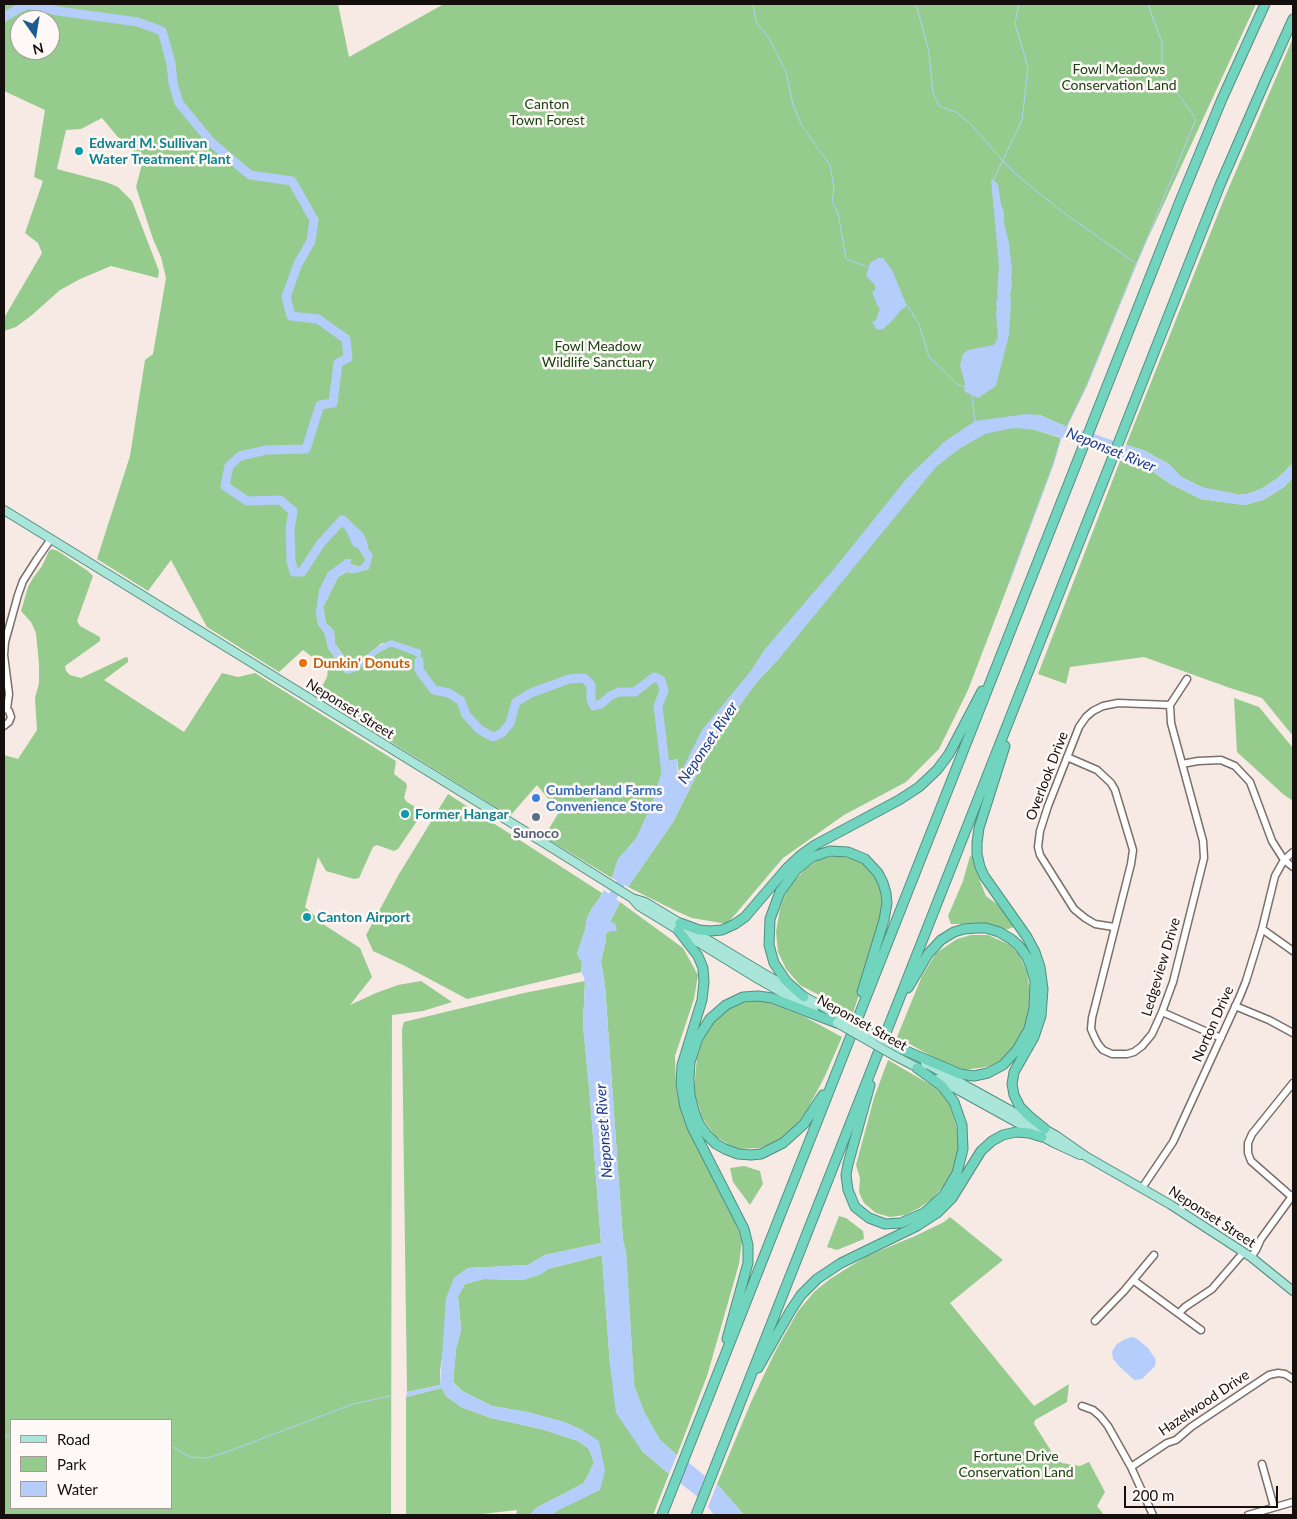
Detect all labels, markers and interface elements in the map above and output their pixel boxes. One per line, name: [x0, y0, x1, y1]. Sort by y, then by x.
north arrow: [10, 10, 60, 60]
text: N: [31, 40, 45, 59]
park label: Fowl Meadows Conservation Land: [1061, 61, 1177, 94]
park label: Canton Town Forest: [509, 96, 585, 128]
place label: Edward M. Sullivan Water Treatment Plant: [89, 135, 231, 168]
marker: Edward M. Sullivan Water Treatment Plant: [73, 145, 85, 157]
park label: Fowl Meadow Wildlife Sanctuary: [542, 338, 654, 371]
water label: Neponset River: [1064, 424, 1158, 476]
place label: Dunkin' Donuts: [313, 655, 410, 671]
marker: Dunkin' Donuts: [297, 657, 309, 669]
street label: Neponset Street: [303, 675, 397, 743]
water label: Neponset River: [674, 699, 742, 787]
street label: Overlook Drive: [1022, 729, 1072, 823]
place label: Cumberland Farms Convenience Store: [546, 782, 663, 814]
marker: Cumberland Farms Convenience Store: [530, 792, 542, 804]
place label: Former Hangar: [415, 806, 509, 822]
marker: Former Hangar: [399, 808, 411, 820]
marker: Sunoco: [530, 811, 542, 823]
place label: Sunoco: [513, 825, 559, 841]
place label: Canton Airport: [317, 909, 411, 925]
marker: Canton Airport: [301, 911, 313, 923]
street label: Ledgeview Drive: [1138, 916, 1184, 1018]
street label: Norton Drive: [1189, 983, 1237, 1065]
street label: Neponset Street: [814, 991, 910, 1055]
water label: Neponset River: [592, 1083, 616, 1179]
street label: Neponset Street: [1165, 1183, 1259, 1251]
street label: Hazelwood Drive: [1155, 1366, 1253, 1440]
legend: [10, 1419, 172, 1509]
text: Road: [57, 1430, 90, 1448]
park label: Fortune Drive Conservation Land: [958, 1448, 1074, 1480]
text: Park: [57, 1455, 86, 1473]
scale bar: [1127, 1476, 1281, 1508]
text: Water: [57, 1480, 98, 1498]
text: 200 m: [1132, 1486, 1174, 1504]

